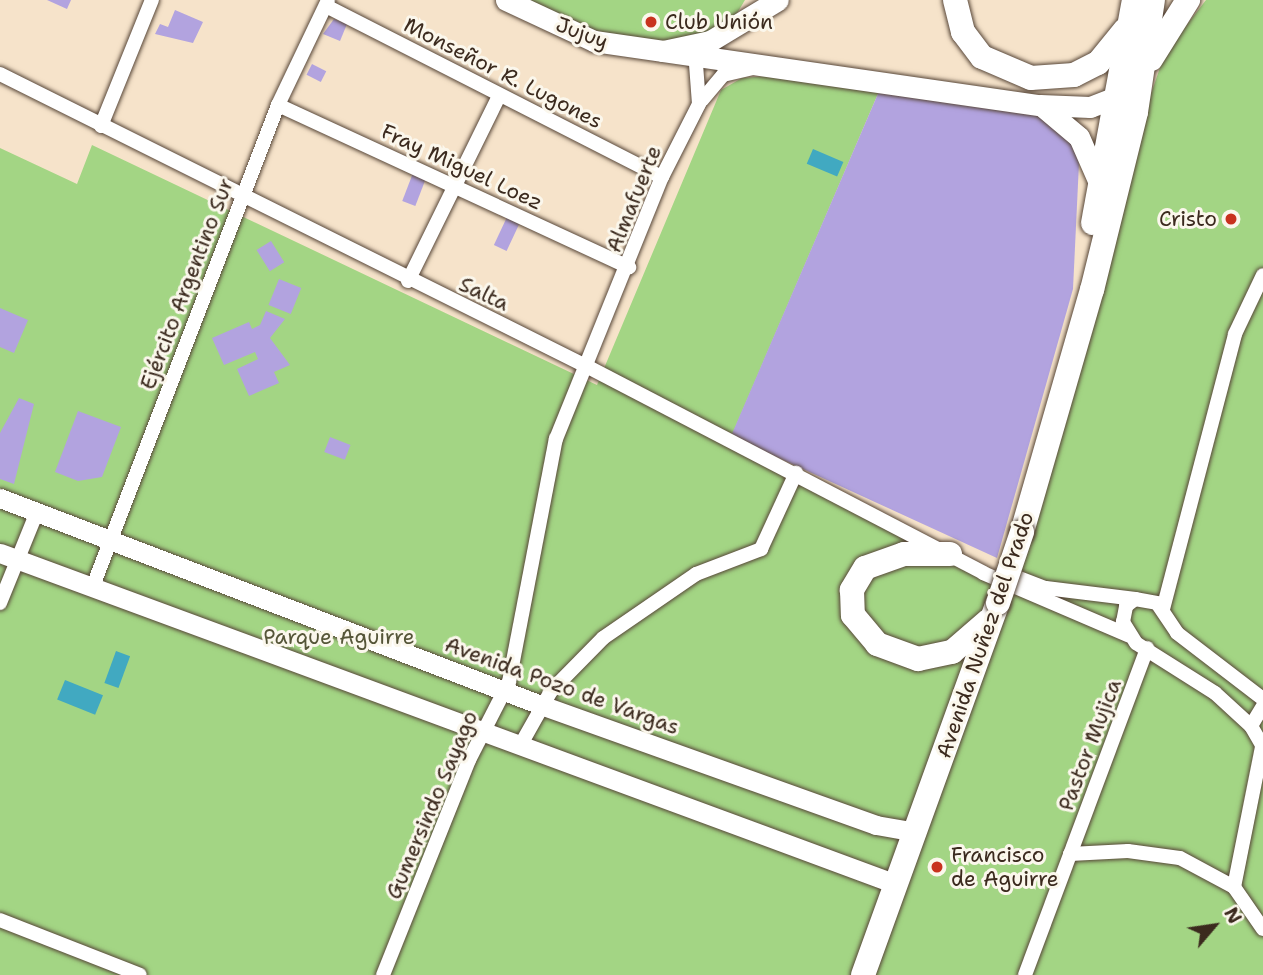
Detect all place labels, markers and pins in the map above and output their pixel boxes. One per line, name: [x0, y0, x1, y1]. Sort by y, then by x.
place label: Club Unión: [665, 9, 773, 35]
marker: Club Unión: [643, 14, 659, 30]
place label: Cristo: [1159, 206, 1217, 232]
marker: Cristo: [1223, 211, 1239, 227]
place label: Francisco de Aguirre: [951, 842, 1059, 892]
marker: Francisco de Aguirre: [929, 859, 945, 875]

